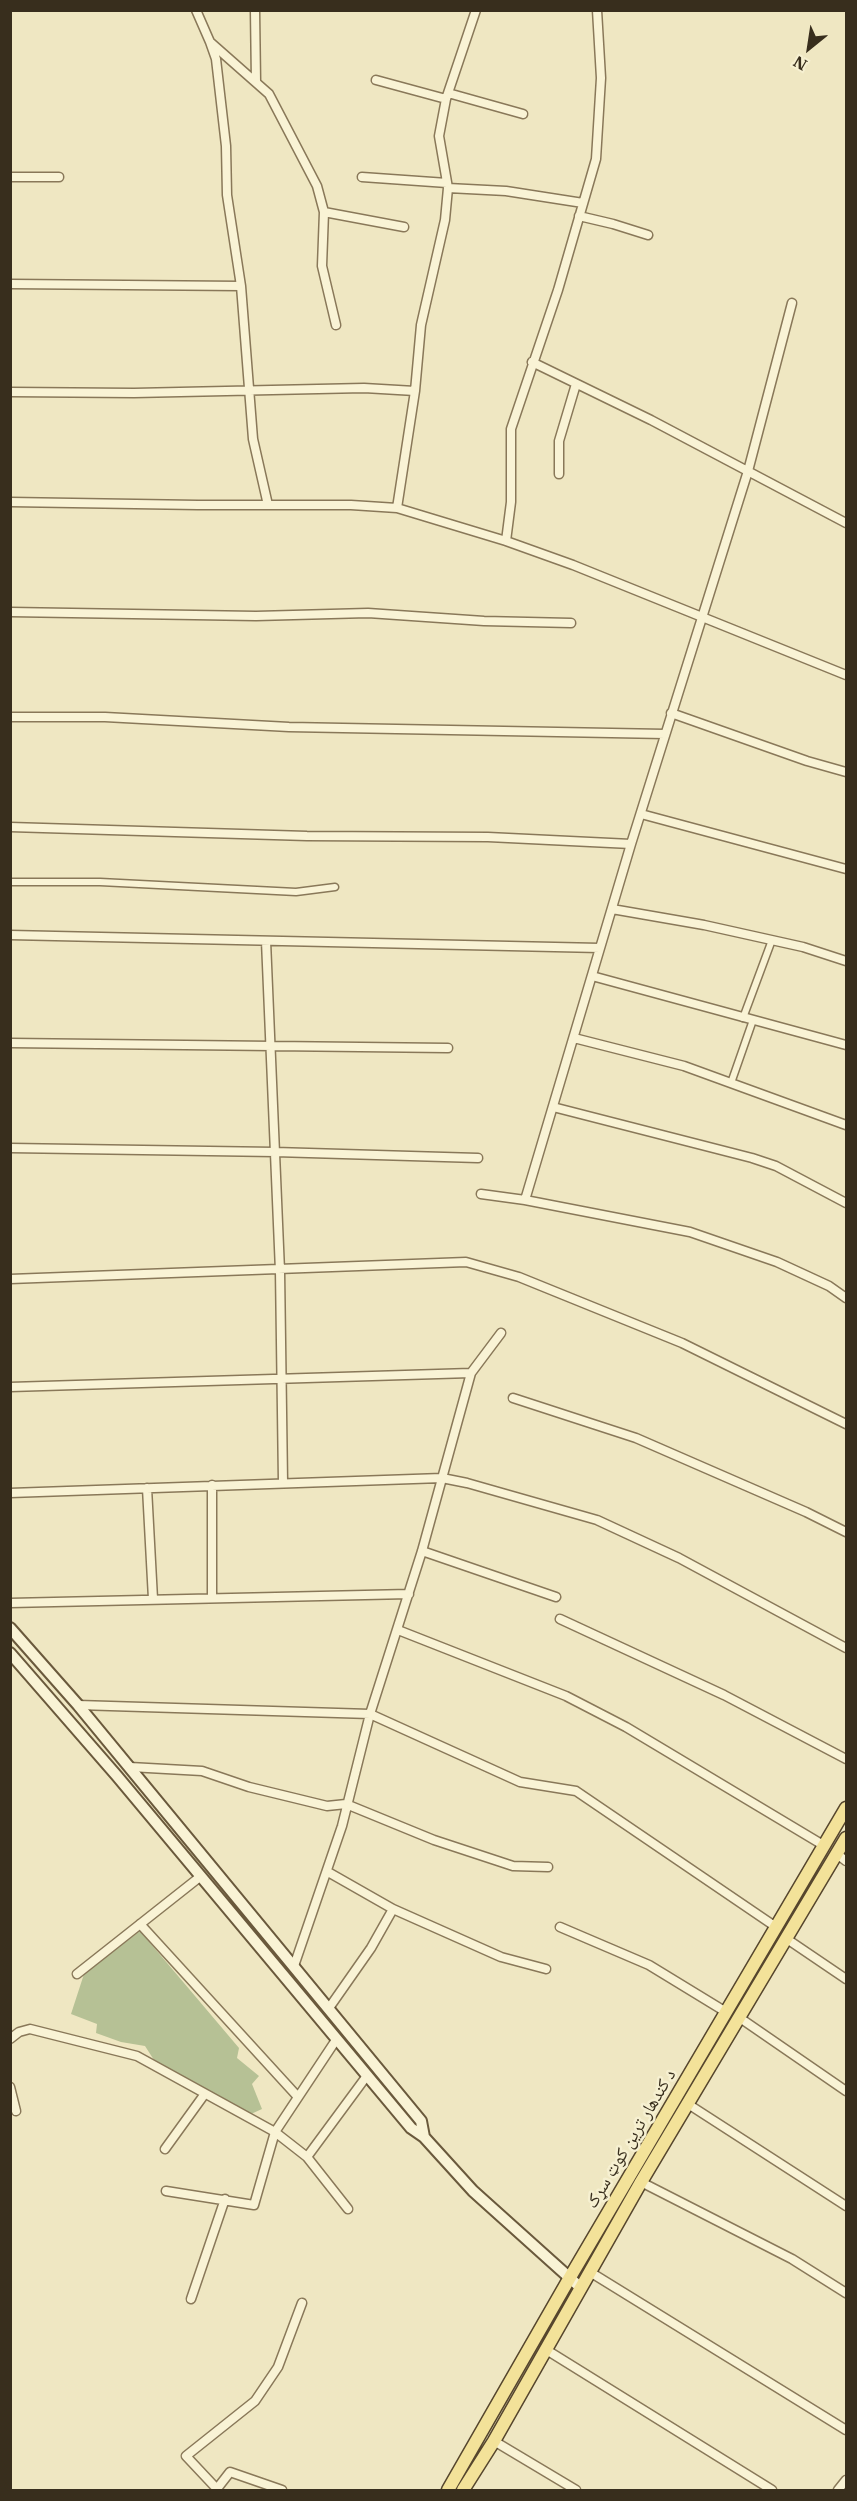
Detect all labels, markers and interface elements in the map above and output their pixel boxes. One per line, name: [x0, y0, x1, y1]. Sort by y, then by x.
north arrow: [779, 18, 839, 78]
text: N: [790, 52, 810, 75]
street label: د کندهار ترين کوټ سړک: [581, 2066, 681, 2212]

